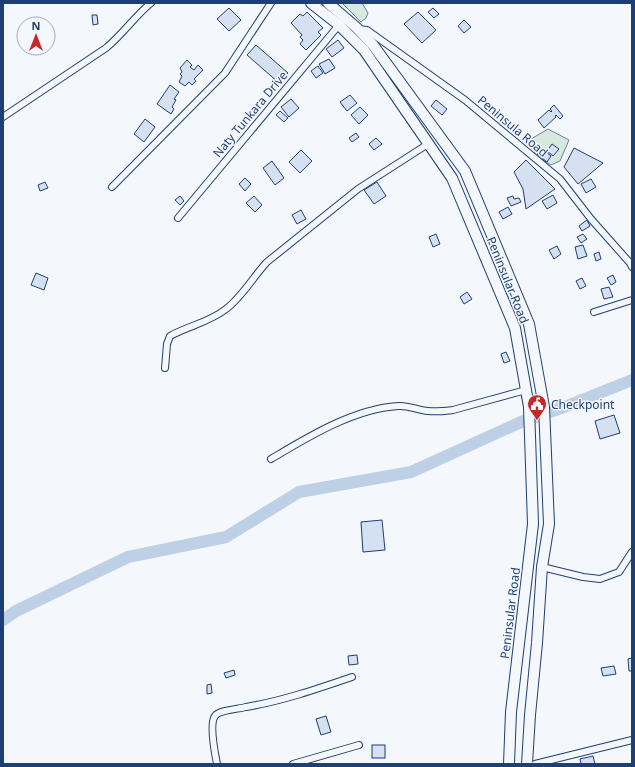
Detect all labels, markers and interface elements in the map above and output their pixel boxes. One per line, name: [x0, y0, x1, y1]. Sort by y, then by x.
north arrow: [16, 16, 56, 56]
text: N: [32, 18, 40, 33]
street label: Naty Tunkara Drive: [209, 67, 291, 161]
street label: Peninsula Road: [474, 92, 552, 160]
street label: Peninsular Road: [483, 234, 533, 326]
public building icon: Checkpoint: [526, 393, 548, 421]
place label: Checkpoint: [551, 396, 615, 413]
street label: Peninsular Road: [496, 566, 524, 660]

